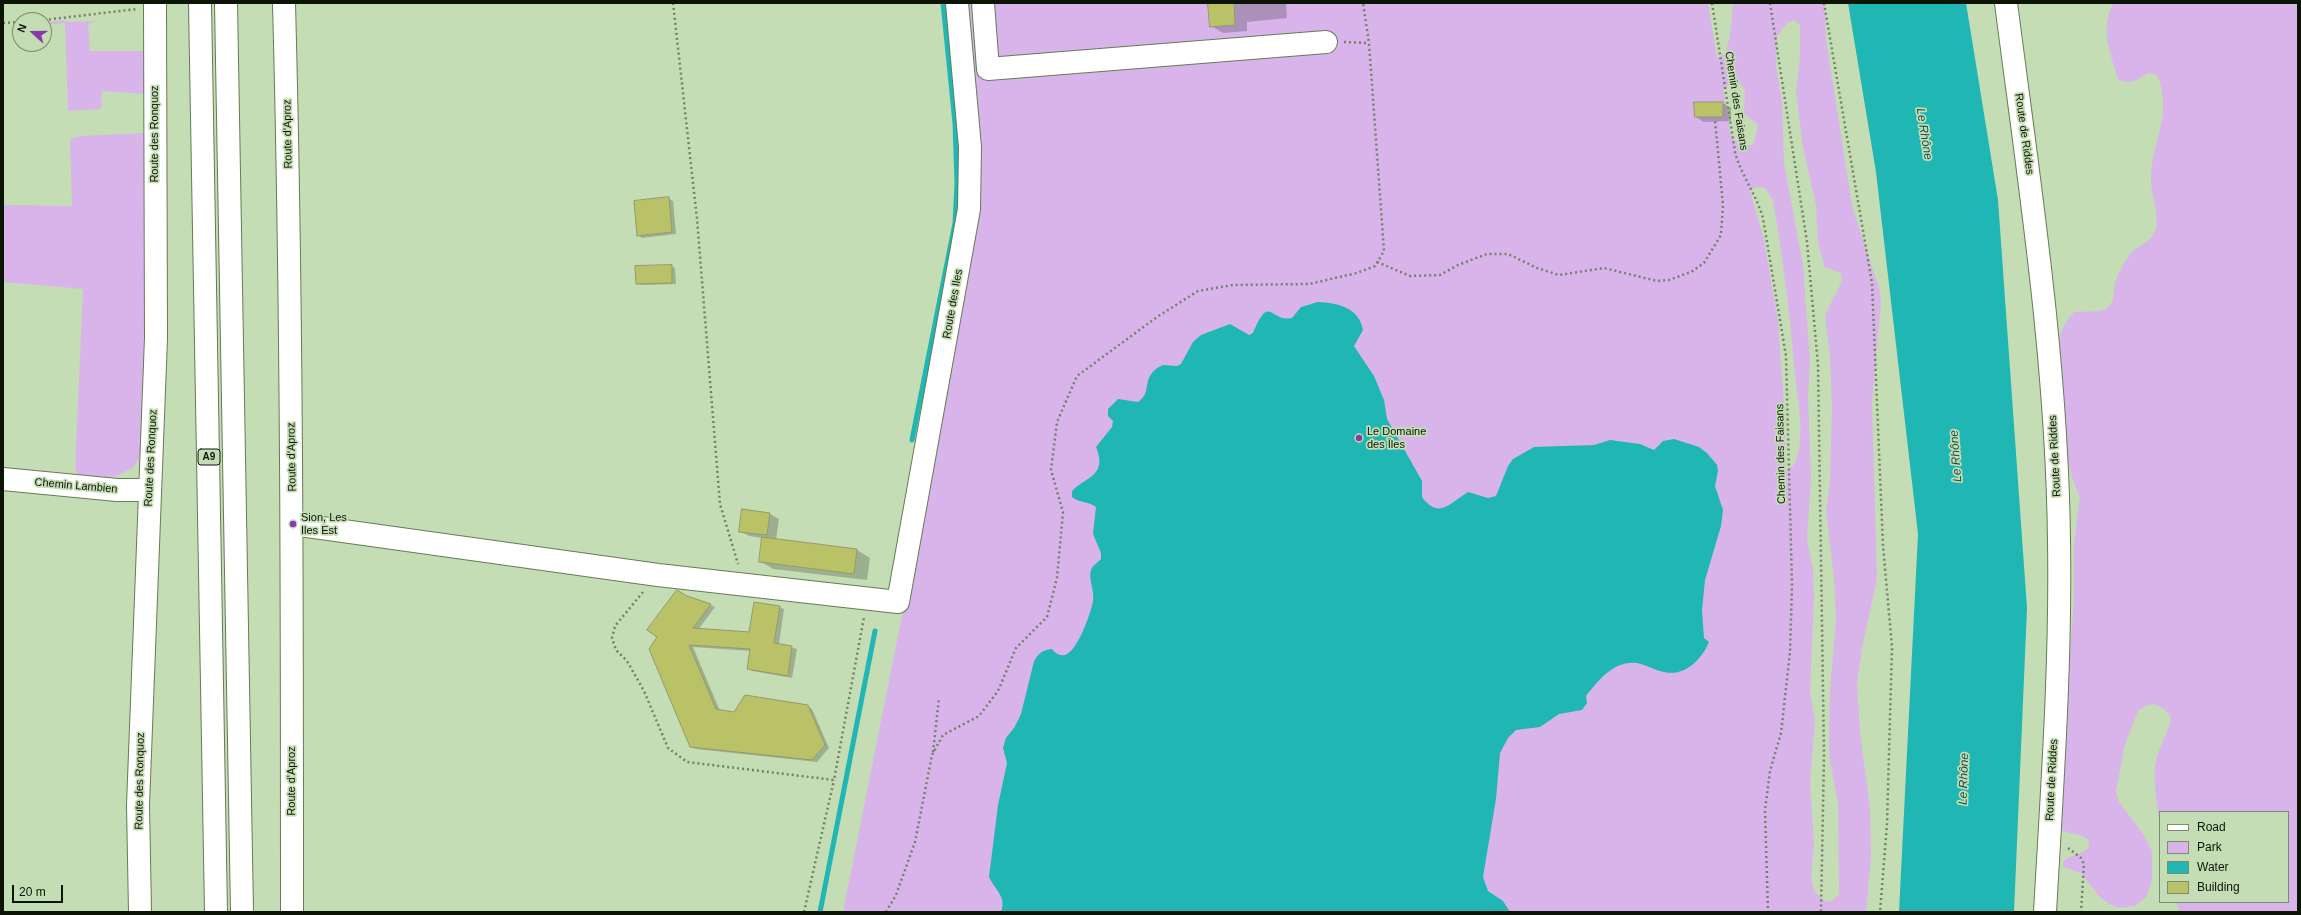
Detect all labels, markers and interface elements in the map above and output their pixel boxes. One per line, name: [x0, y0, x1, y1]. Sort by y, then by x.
north arrow: [12, 12, 52, 52]
text: N: [15, 22, 29, 34]
street label: Chemin des Faisans: [1722, 50, 1750, 152]
street label: Route des Ronquoz: [148, 85, 162, 183]
street label: Route de Riddes: [2012, 93, 2036, 175]
street label: Route d'Aproz: [281, 99, 295, 169]
water label: Le Rhône: [1913, 107, 1935, 161]
street label: Route des Iles: [940, 268, 966, 340]
street label: Chemin des Faisans: [1774, 404, 1788, 504]
street label: Route des Ronquoz: [142, 409, 160, 507]
street label: Route de Riddes: [2046, 415, 2064, 497]
street label: Route d'Aproz: [285, 422, 299, 492]
place label: Le Domaine des Îles: [1367, 425, 1426, 451]
water label: Le Rhône: [1947, 430, 1965, 482]
marker: Le Domaine des Îles: [1354, 433, 1364, 443]
road number: A9: [198, 449, 220, 465]
street label: Chemin Lambien: [34, 476, 118, 496]
place label: Sion, Les Iles Est: [301, 511, 347, 537]
marker: Sion, Les Iles Est: [288, 519, 298, 529]
street label: Route des Ronquoz: [133, 732, 147, 830]
street label: Route de Riddes: [2043, 739, 2061, 821]
street label: Route d'Aproz: [285, 746, 299, 816]
water label: Le Rhône: [1956, 753, 1972, 805]
legend: [2159, 811, 2289, 903]
text: Road: [2197, 820, 2226, 834]
text: Park: [2197, 840, 2222, 854]
text: Water: [2197, 860, 2229, 874]
scale bar: [14, 877, 65, 903]
text: Building: [2197, 880, 2240, 894]
text: 20 m: [19, 885, 46, 899]

